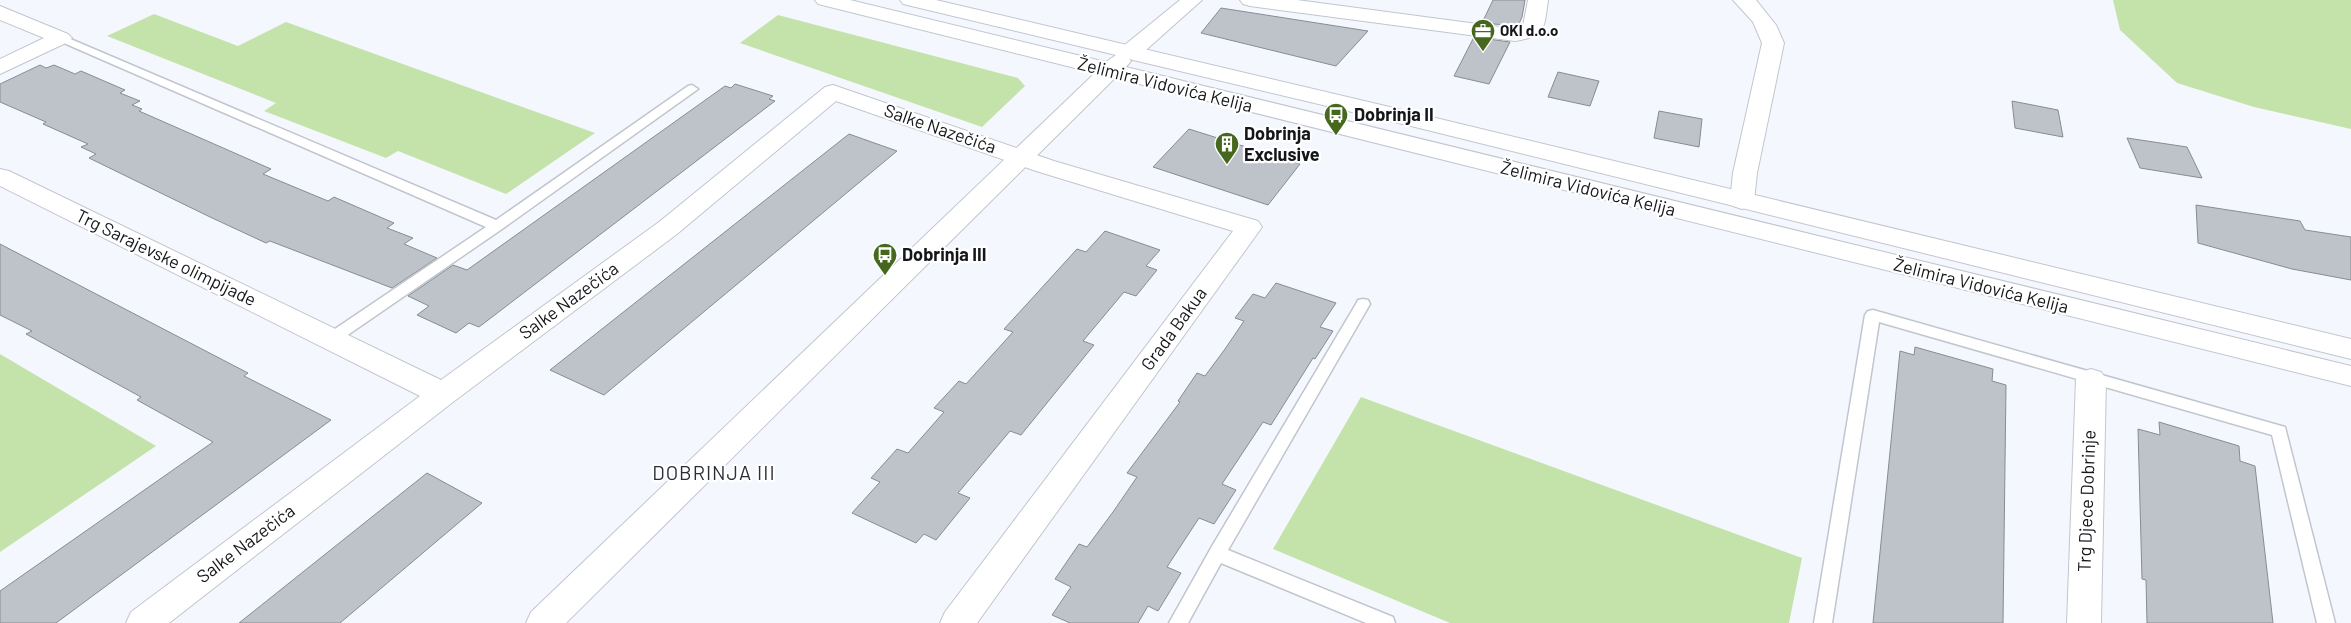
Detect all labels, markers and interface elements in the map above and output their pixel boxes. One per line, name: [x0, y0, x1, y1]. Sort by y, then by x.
office icon: OKI d.o.o: [1470, 18, 1496, 52]
place label: OKI d.o.o: [1500, 21, 1558, 39]
street label: Želimira Vidovića Kelija: [1076, 52, 1255, 116]
street label: Salke Nazečića: [881, 99, 999, 158]
bus stop icon: Dobrinja II: [1323, 102, 1349, 136]
place label: Dobrinja II: [1354, 103, 1434, 125]
place label: Dobrinja Exclusive: [1244, 122, 1320, 165]
building icon: Dobrinja Exclusive: [1214, 131, 1240, 165]
street label: Želimira Vidovića Kelija: [1499, 156, 1678, 220]
street label: Trg Sarajevske olimpijade: [73, 204, 260, 310]
bus stop icon: Dobrinja III: [872, 242, 898, 276]
place label: Dobrinja III: [902, 243, 987, 265]
street label: Želimira Vidovića Kelija: [1892, 253, 2071, 317]
street label: Salke Nazečića: [515, 257, 622, 344]
street label: Grada Bakua: [1136, 282, 1211, 374]
street label: Trg Djece Dobrinje: [2073, 430, 2099, 572]
district label: DOBRINJA III: [652, 460, 776, 484]
street label: Salke Nazečića: [192, 499, 299, 587]

